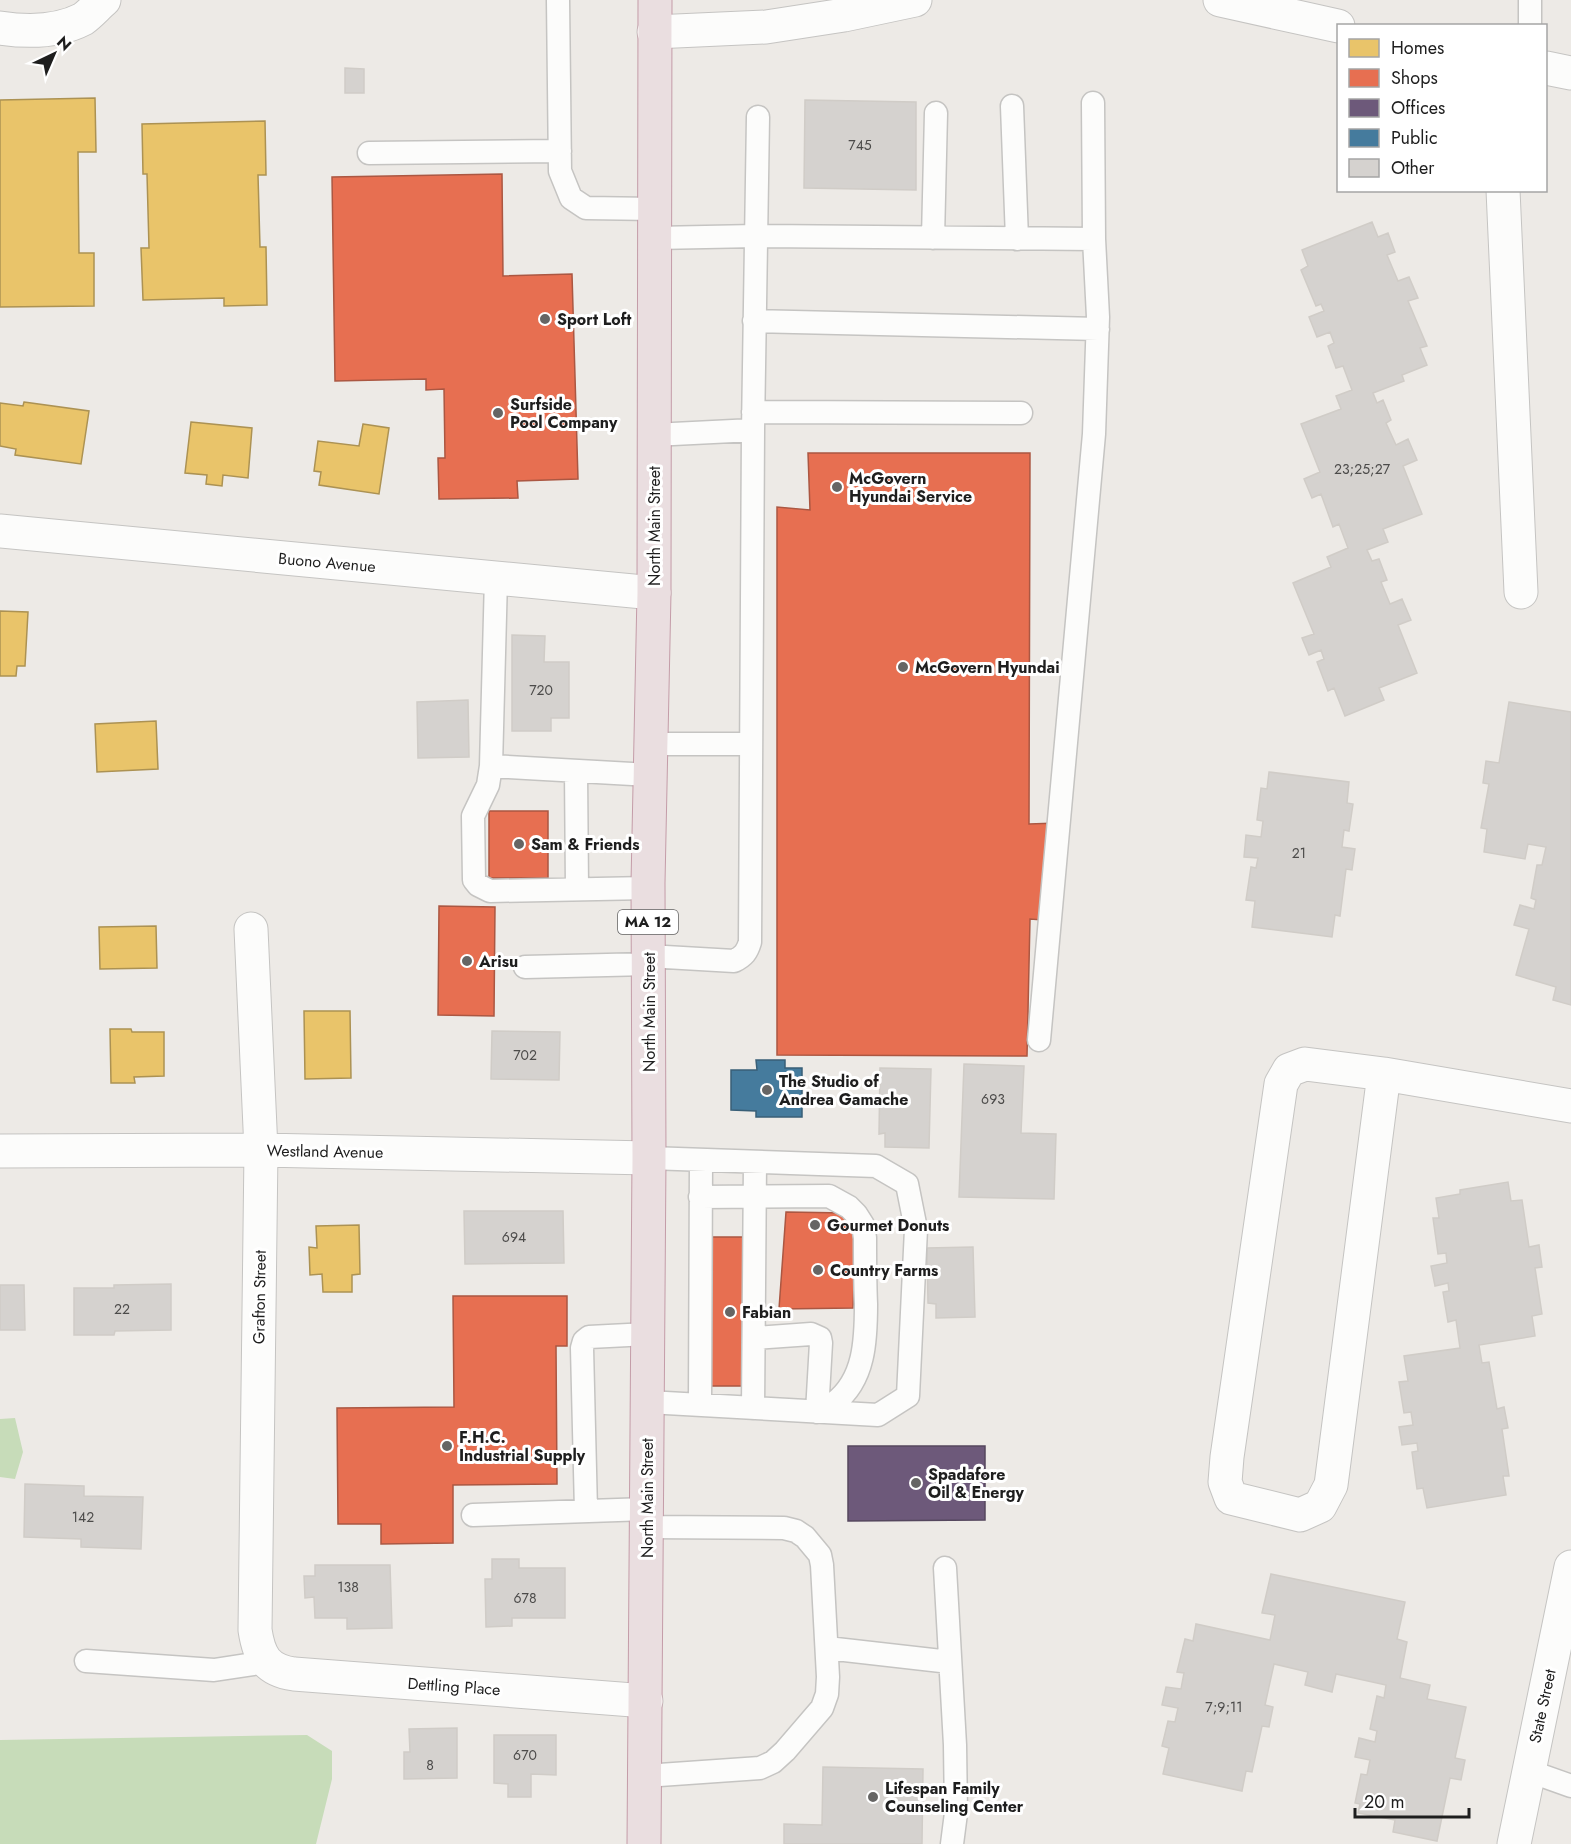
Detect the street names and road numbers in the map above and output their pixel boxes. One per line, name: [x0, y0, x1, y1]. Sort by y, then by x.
street label: North Main Street: [643, 466, 666, 586]
street label: Buono Avenue: [277, 547, 377, 578]
road number: MA 12: [618, 910, 678, 934]
street label: North Main Street: [638, 952, 661, 1072]
street label: Westland Avenue: [266, 1139, 383, 1164]
street label: Grafton Street: [247, 1250, 272, 1344]
street label: North Main Street: [636, 1438, 659, 1558]
street label: State Street: [1523, 1667, 1562, 1745]
street label: Dettling Place: [407, 1672, 501, 1701]

